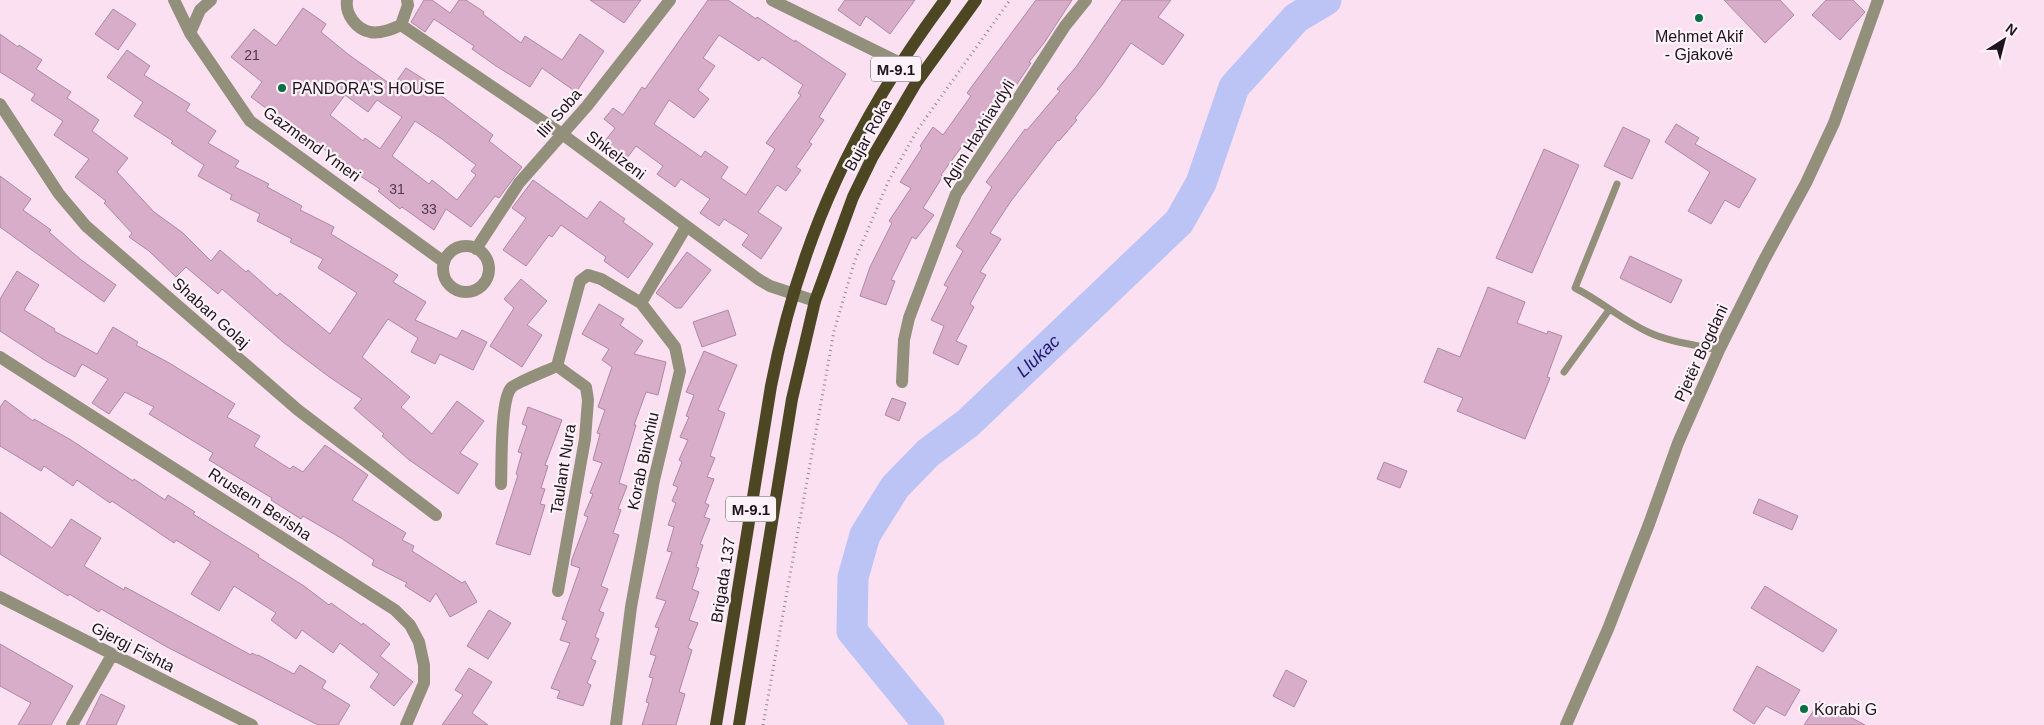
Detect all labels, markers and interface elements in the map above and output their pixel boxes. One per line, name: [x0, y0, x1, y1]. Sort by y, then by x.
marker: Mehmet Akif - Gjakovë: [1693, 12, 1705, 24]
north arrow: [1979, 15, 2029, 65]
text: N: [2003, 20, 2020, 39]
place label: Mehmet Akif - Gjakovë: [1655, 28, 1744, 63]
house number: 21: [244, 47, 260, 63]
road number: M-9.1: [871, 56, 921, 82]
street label: Agim Haxhiavdyli: [938, 76, 1018, 190]
place label: PANDORA'S HOUSE: [292, 80, 445, 97]
marker: PANDORA'S HOUSE: [276, 82, 288, 94]
street label: Ilir Soba: [533, 85, 585, 141]
street label: Bujar Roka: [841, 96, 895, 174]
street label: Gazmend Ymeri: [260, 103, 364, 185]
street label: Shkelzeni: [583, 127, 649, 183]
house number: 31: [389, 181, 405, 197]
house number: 33: [421, 201, 437, 217]
street label: Shaban Golaj: [169, 274, 253, 352]
street label: Pjetër Bogdani: [1671, 302, 1731, 404]
water label: Llukac: [1012, 331, 1064, 381]
street label: Korab Binxhiu: [624, 411, 662, 511]
street label: Taulant Nura: [548, 423, 579, 515]
street label: Rrustem Berisha: [205, 464, 315, 544]
road number: M-9.1: [726, 496, 776, 522]
street label: Brigada 137: [708, 536, 738, 624]
street label: Gjergj Fishta: [89, 619, 177, 675]
place label: Korabi G: [1814, 701, 1877, 718]
marker: Korabi G: [1798, 703, 1810, 715]

